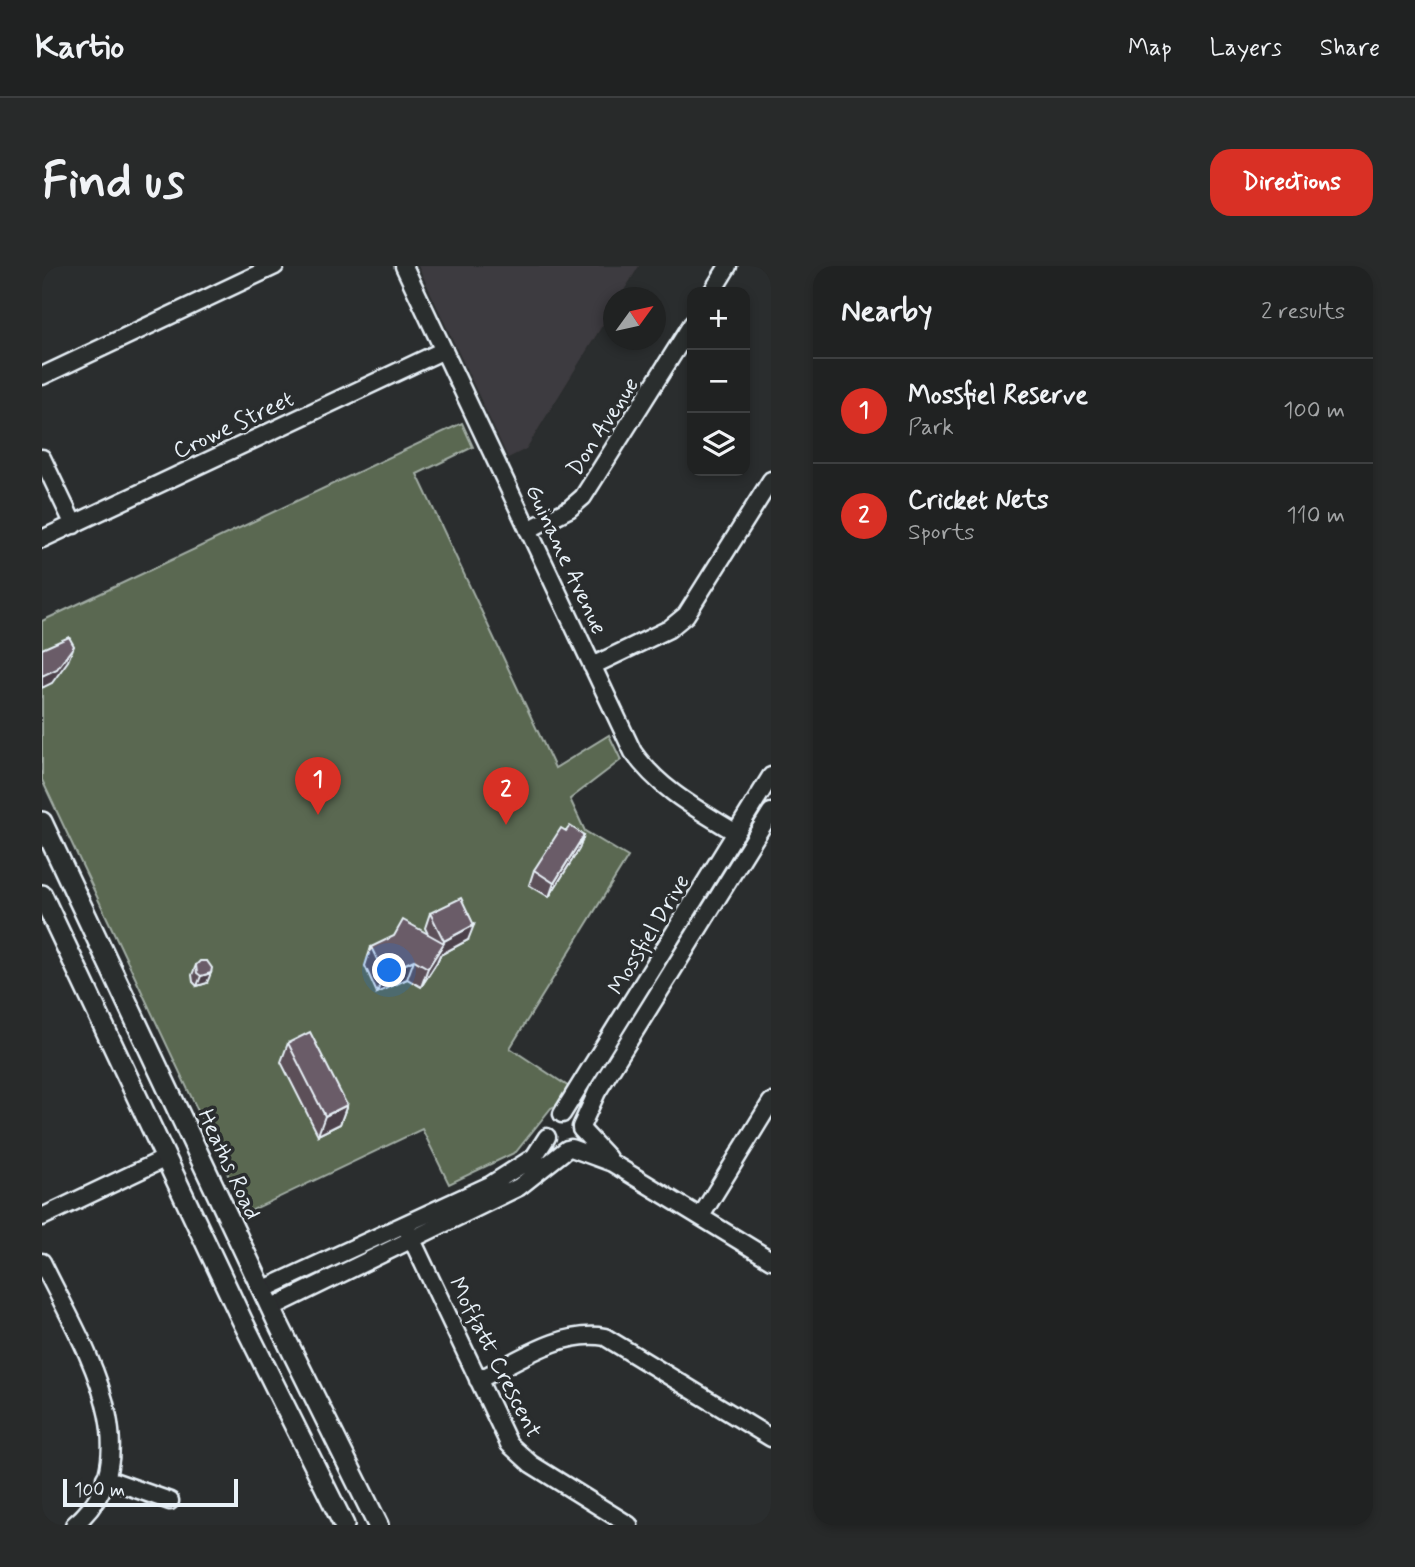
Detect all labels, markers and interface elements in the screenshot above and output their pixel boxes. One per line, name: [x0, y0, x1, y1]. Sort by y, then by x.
text: Kartio: [35, 26, 124, 70]
text: Map: [1128, 33, 1172, 64]
text: Layers: [1210, 33, 1282, 64]
text: Share: [1320, 33, 1380, 64]
button: Directions: [1210, 149, 1373, 216]
text: Find us: [42, 150, 185, 215]
north arrow: [603, 287, 666, 350]
map controls: [687, 287, 750, 476]
button: +: [687, 287, 750, 350]
text: Nearby: [841, 292, 932, 331]
text: 2 results: [1261, 297, 1345, 327]
button: −: [687, 350, 750, 413]
street label: Don Avenue: [561, 372, 647, 482]
text: Mossfiel Reserve: [908, 379, 1088, 413]
street label: Crowe Street: [169, 385, 299, 467]
text: 1: [859, 396, 869, 426]
text: 100 m: [1283, 396, 1345, 426]
button: layers: [687, 413, 750, 476]
text: Park: [908, 413, 954, 443]
street label: Guinane Avenue: [517, 480, 613, 640]
text: Cricket Nets: [908, 484, 1049, 518]
text: 2: [858, 501, 870, 531]
text: 110 m: [1286, 501, 1345, 531]
text: Sports: [908, 518, 975, 548]
pin: 1: [295, 757, 341, 815]
pin: 2: [483, 767, 529, 825]
street label: Mossfiel Drive: [602, 869, 698, 1001]
your location: [372, 953, 406, 987]
street label: Heaths Road: [189, 1105, 267, 1225]
street label: Moffatt Crescent: [441, 1272, 548, 1444]
scale bar: [63, 1476, 238, 1508]
text: 100 m: [74, 1478, 125, 1503]

